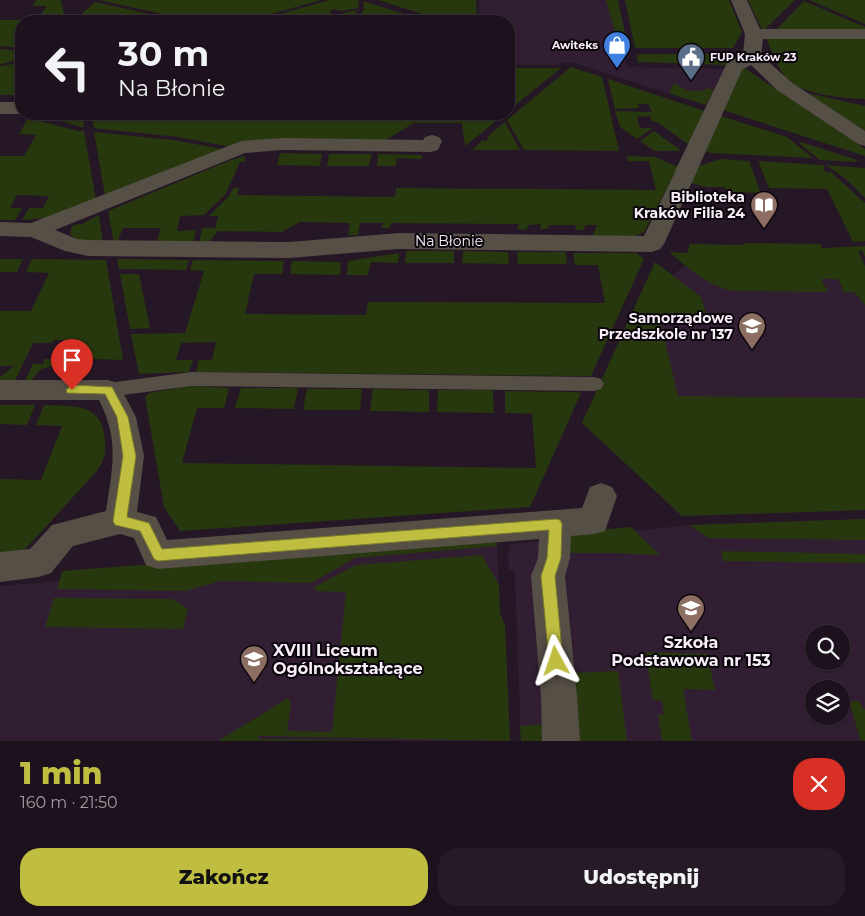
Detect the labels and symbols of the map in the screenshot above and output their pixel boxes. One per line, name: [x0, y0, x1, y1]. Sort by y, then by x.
shop icon: Awiteks: [602, 30, 632, 69]
place label: Awiteks: [551, 38, 598, 52]
public building icon: FUP Kraków 23: [676, 42, 706, 81]
place label: FUP Kraków 23: [710, 50, 797, 64]
place label: Biblioteka Kraków Filia 24: [634, 188, 745, 222]
library icon: Biblioteka Kraków Filia 24: [749, 190, 779, 229]
street label: Na Błonie: [415, 232, 483, 250]
place label: Samorządowe Przedszkole nr 137: [599, 309, 733, 343]
school or university icon: Samorządowe Przedszkole nr 137: [737, 311, 767, 350]
pin: [51, 339, 93, 390]
school or university icon: Szkoła Podstawowa nr 153: [676, 593, 706, 632]
place label: Szkoła Podstawowa nr 153: [611, 633, 771, 670]
position arrow: [529, 634, 581, 686]
place label: XVIII Liceum Ogólnokształcące: [273, 641, 423, 679]
school or university icon: XVIII Liceum Ogólnokształcące: [239, 644, 269, 683]

